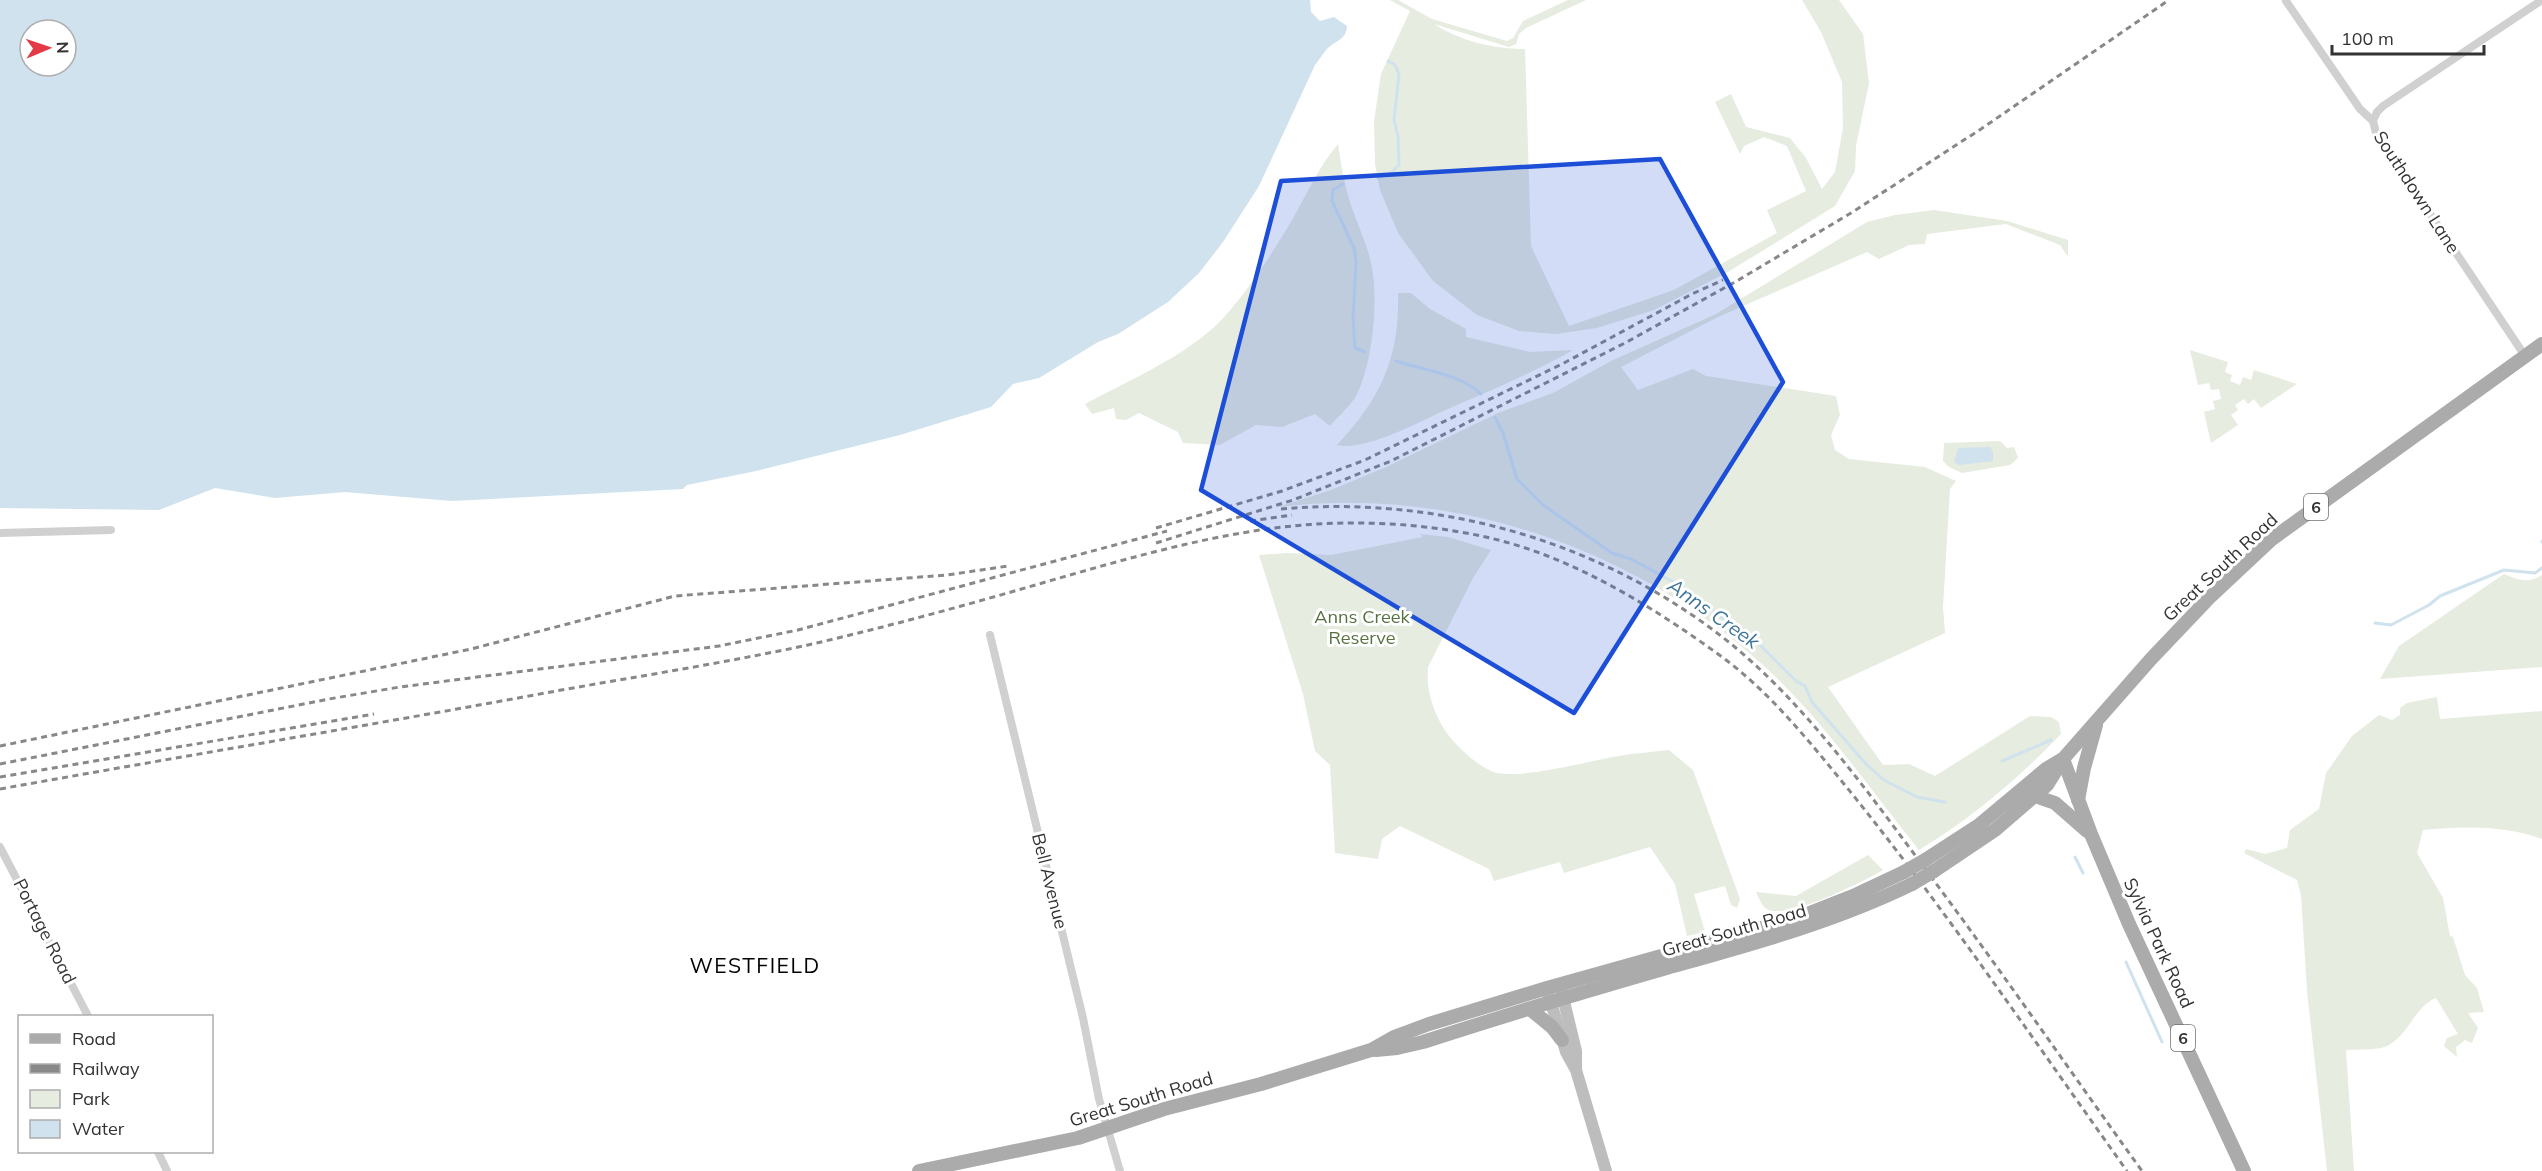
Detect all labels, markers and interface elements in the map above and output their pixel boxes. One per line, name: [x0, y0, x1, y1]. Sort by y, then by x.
north arrow: [18, 18, 78, 78]
scale bar: [2332, 18, 2484, 56]
text: 100 m: [2341, 27, 2394, 50]
text: N: [53, 41, 73, 54]
street label: Southdown Lane: [2369, 126, 2465, 258]
road number: 6: [2304, 494, 2328, 520]
street label: Great South Road: [2158, 508, 2282, 626]
water label: Anns Creek: [1663, 572, 1765, 654]
park label: Anns Creek Reserve: [1314, 605, 1410, 649]
street label: Bell Avenue: [1027, 831, 1073, 931]
street label: Portage Road: [9, 874, 81, 988]
street label: Sylvia Park Road: [2119, 874, 2199, 1012]
street label: Great South Road: [1659, 898, 1809, 962]
district label: WESTFIELD: [689, 952, 821, 978]
legend: [18, 1015, 213, 1153]
road number: 6: [2171, 1025, 2195, 1051]
text: Road: [72, 1027, 116, 1050]
text: Railway: [72, 1057, 140, 1080]
street label: Great South Road: [1067, 1066, 1215, 1132]
text: Park: [72, 1087, 111, 1110]
text: Water: [72, 1117, 125, 1140]

